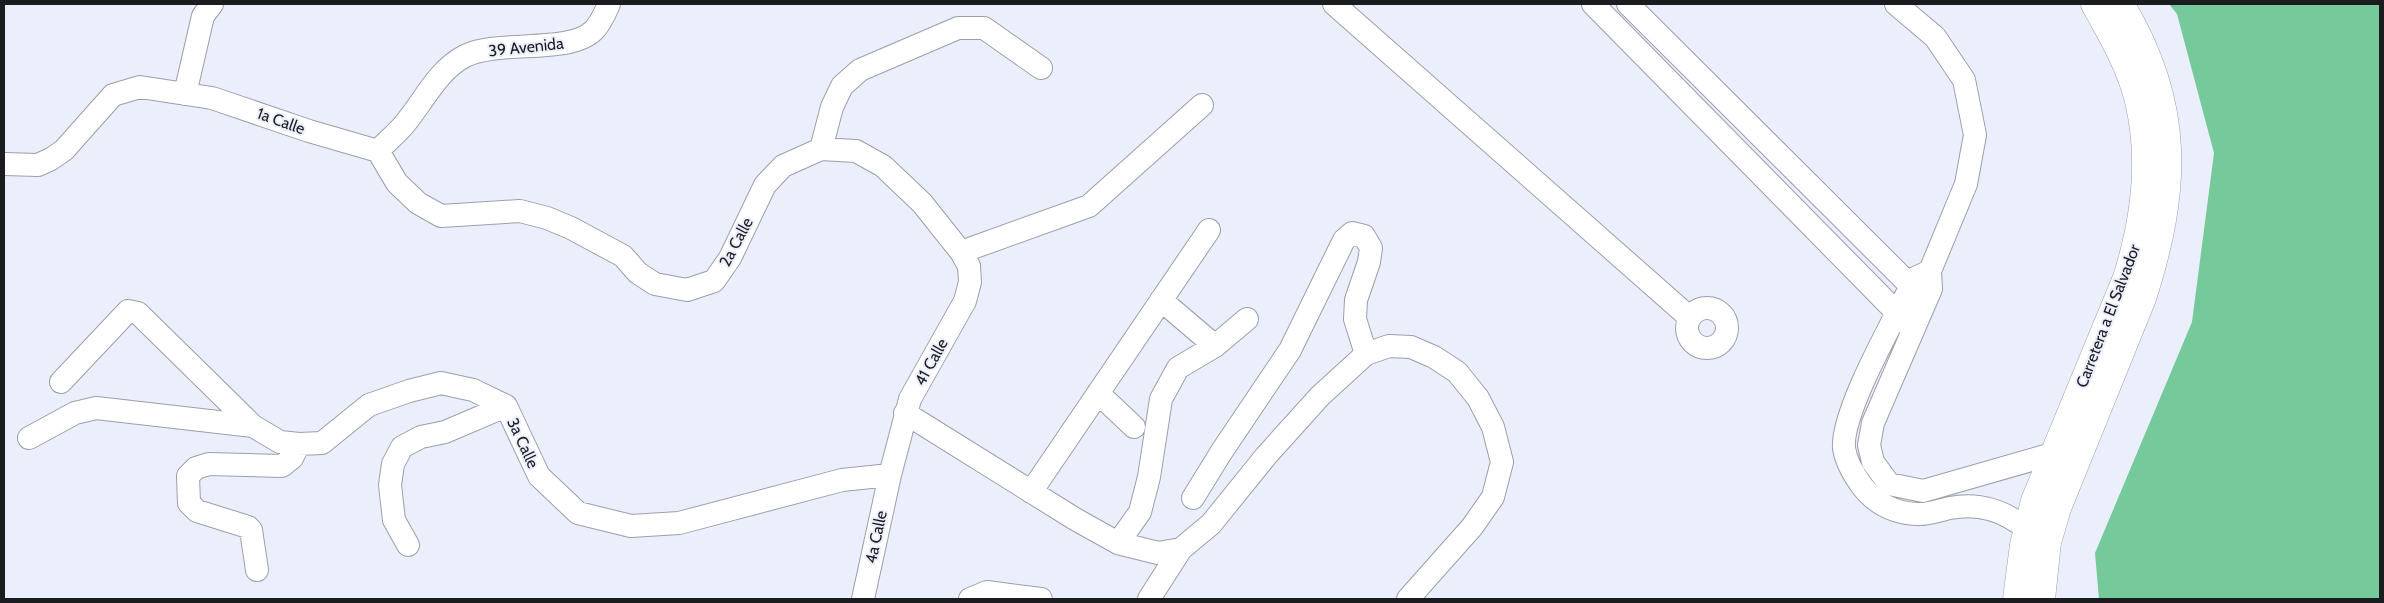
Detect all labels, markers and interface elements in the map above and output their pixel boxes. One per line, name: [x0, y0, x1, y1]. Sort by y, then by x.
street label: 39 Avenida: [487, 34, 565, 60]
street label: 1a Calle: [254, 104, 308, 138]
street label: 2a Calle: [715, 214, 757, 270]
street label: Carretera a El Salvador: [2072, 241, 2144, 390]
street label: 41 Calle: [910, 335, 952, 389]
street label: 3a Calle: [503, 415, 543, 471]
street label: 4a Calle: [861, 509, 891, 565]

